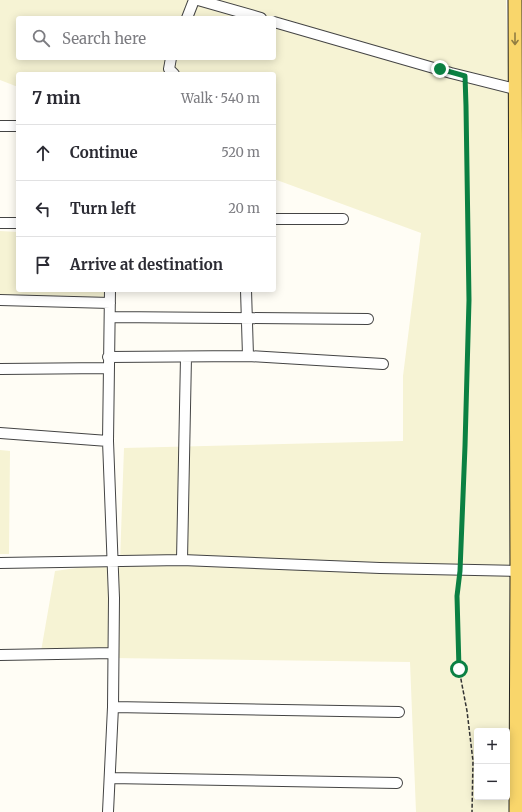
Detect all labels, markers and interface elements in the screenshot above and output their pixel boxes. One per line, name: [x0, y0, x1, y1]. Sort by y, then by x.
search box: [16, 16, 276, 60]
icon: search: [30, 27, 52, 49]
text: Search here: [62, 29, 146, 48]
one-way arrow: [511, 32, 519, 45]
route end: [431, 60, 449, 78]
text: 7 min: [32, 87, 81, 109]
text: Walk · 540 m: [181, 90, 260, 107]
icon: ahead: [32, 142, 54, 164]
text: Continue: [70, 143, 138, 162]
text: 520 m: [221, 144, 260, 161]
icon: left: [32, 198, 54, 220]
text: Turn left: [70, 199, 136, 218]
text: 20 m: [228, 200, 260, 217]
icon: arrive: [32, 254, 54, 276]
text: Arrive at destination: [70, 255, 223, 274]
route start: [450, 660, 468, 678]
map controls: [474, 728, 510, 800]
button: +: [474, 728, 510, 764]
button: −: [474, 764, 510, 800]

